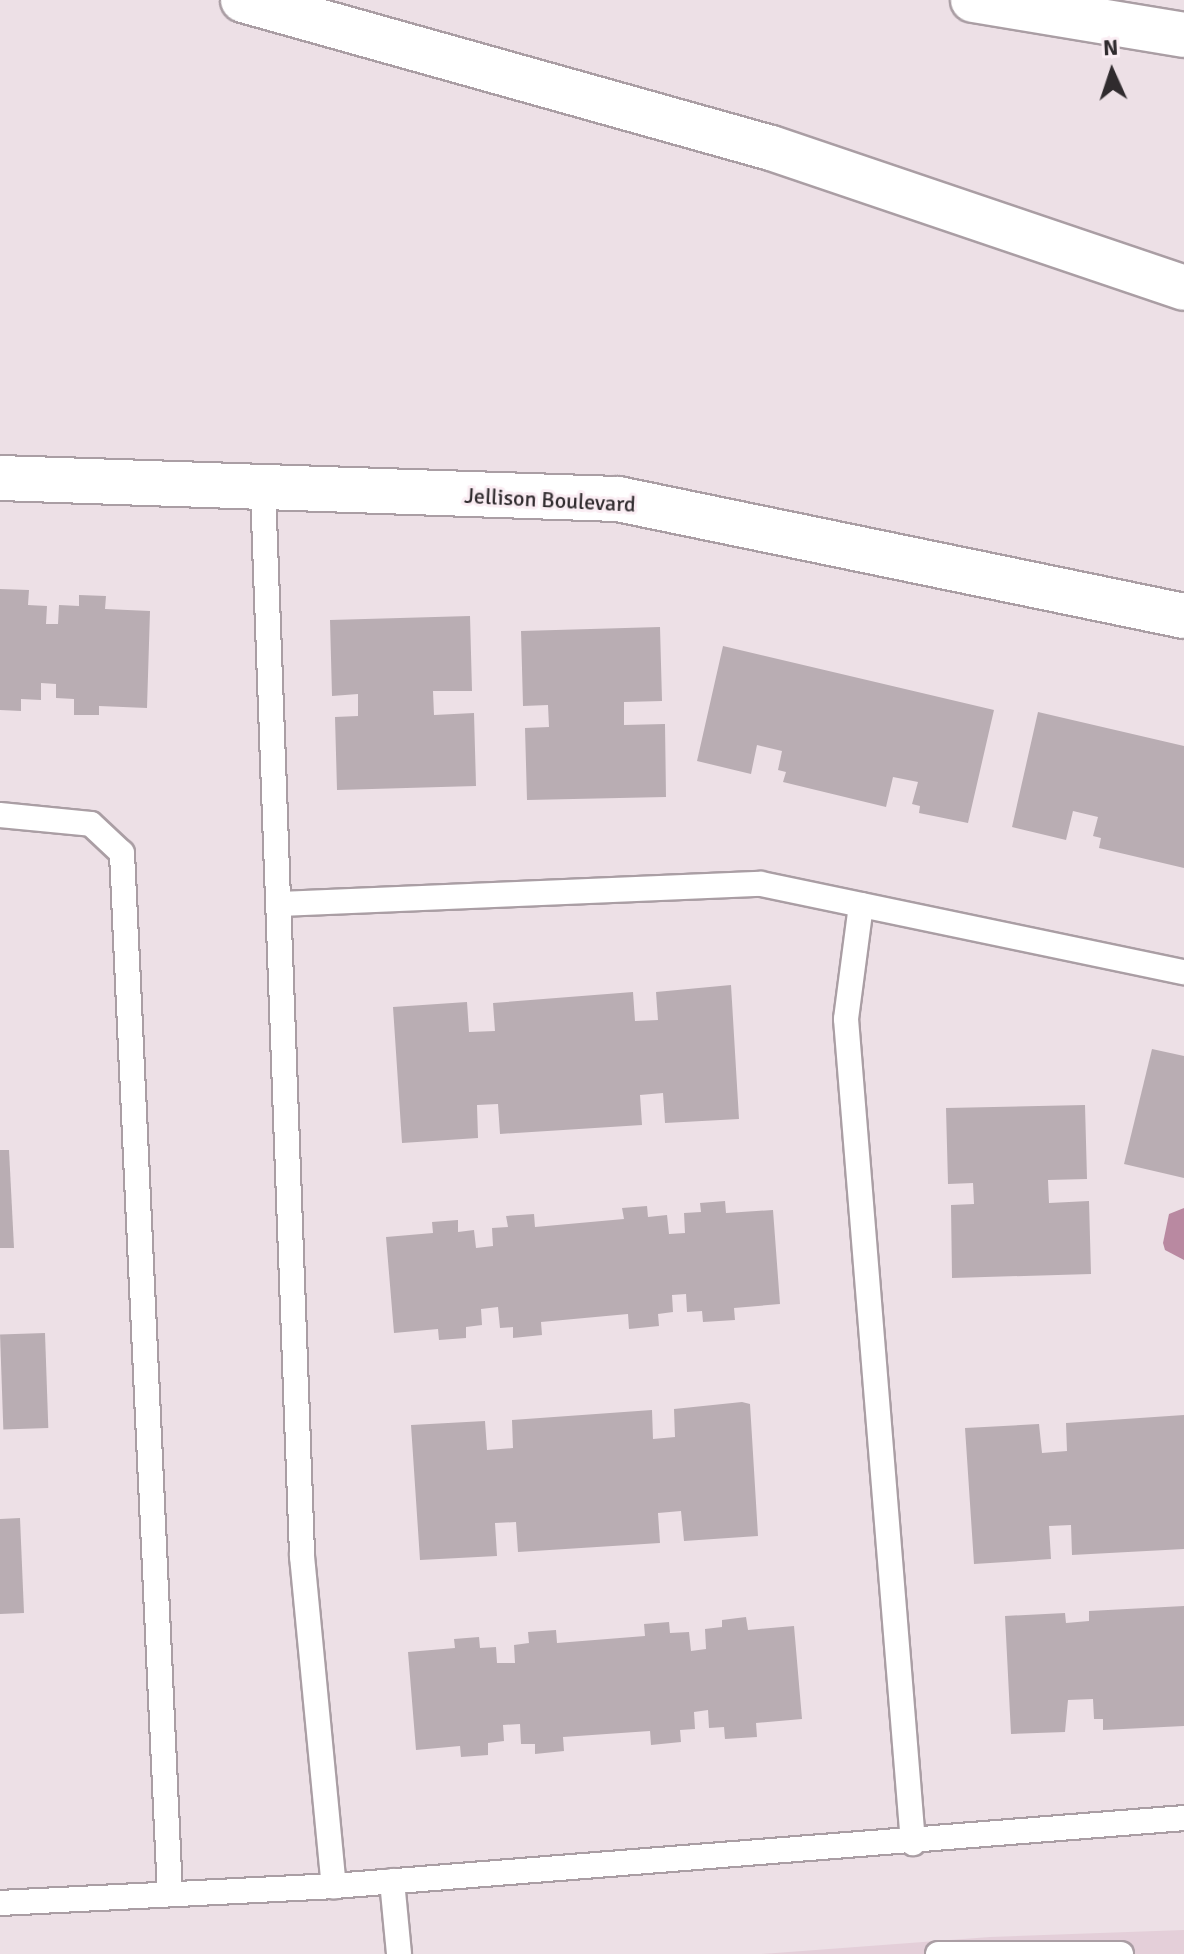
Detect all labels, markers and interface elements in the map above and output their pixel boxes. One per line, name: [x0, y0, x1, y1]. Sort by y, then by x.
north arrow: [1072, 32, 1152, 112]
text: N: [1102, 34, 1119, 61]
street label: Jellison Boulevard: [464, 482, 636, 518]

